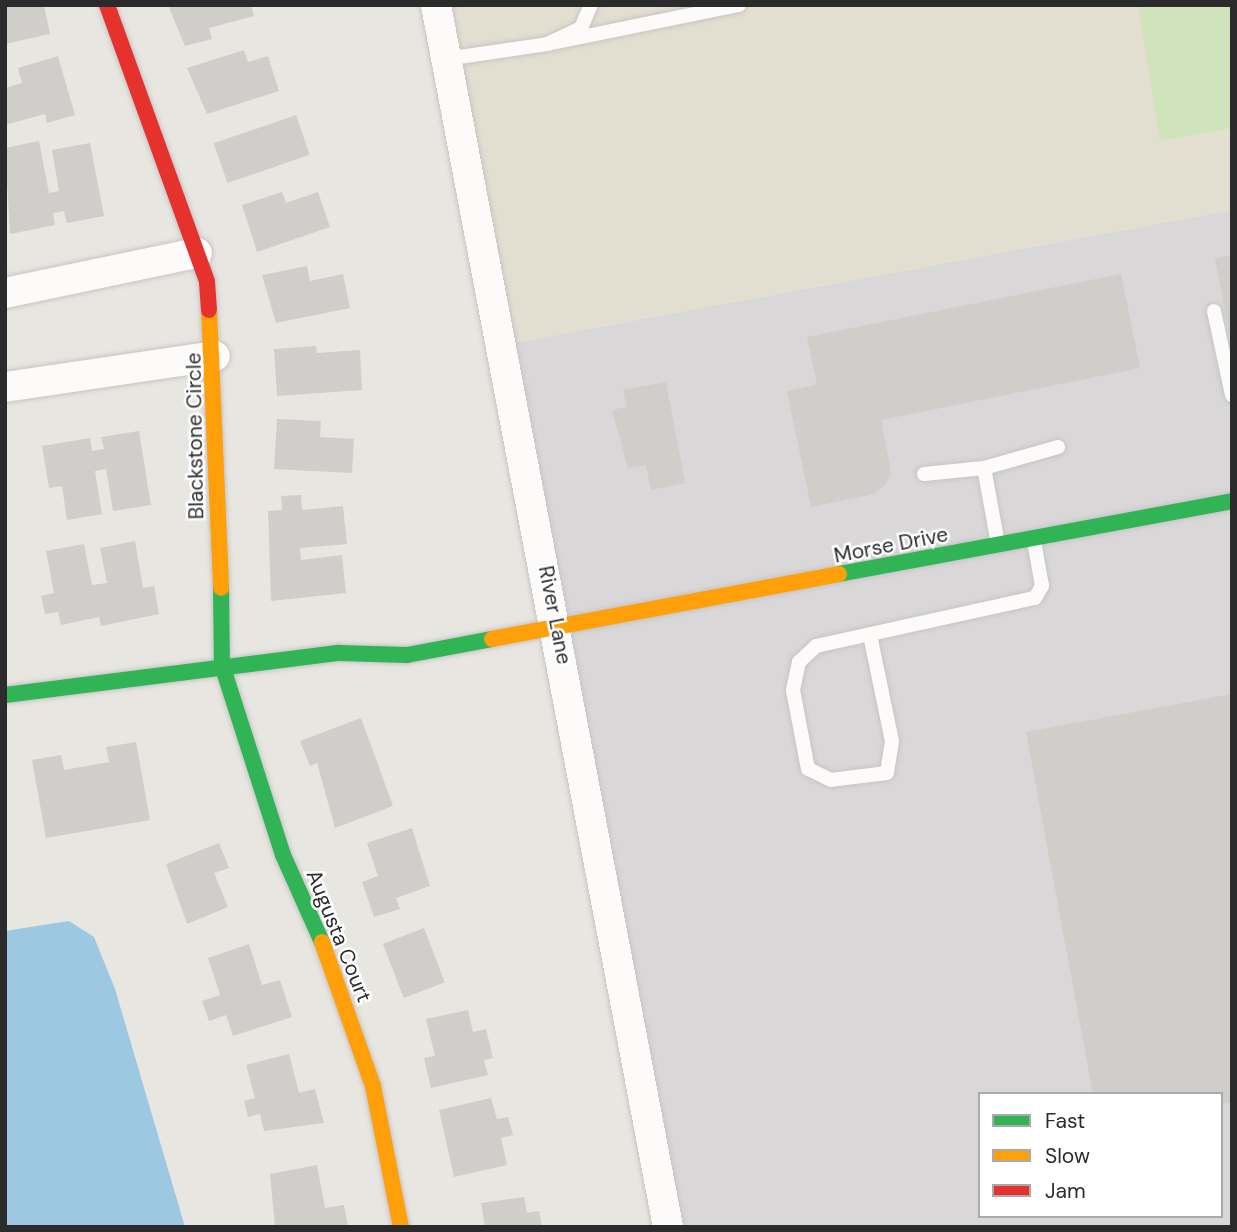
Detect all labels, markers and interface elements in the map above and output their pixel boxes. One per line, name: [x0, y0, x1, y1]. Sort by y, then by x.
street label: Blackstone Circle: [181, 352, 209, 520]
street label: Morse Drive: [832, 522, 950, 568]
street label: River Lane: [533, 564, 577, 666]
street label: Augusta Court: [301, 866, 377, 1006]
legend: [978, 1092, 1223, 1218]
text: Fast: [1045, 1107, 1085, 1135]
text: Slow: [1045, 1142, 1090, 1170]
text: Jam: [1045, 1177, 1086, 1205]

